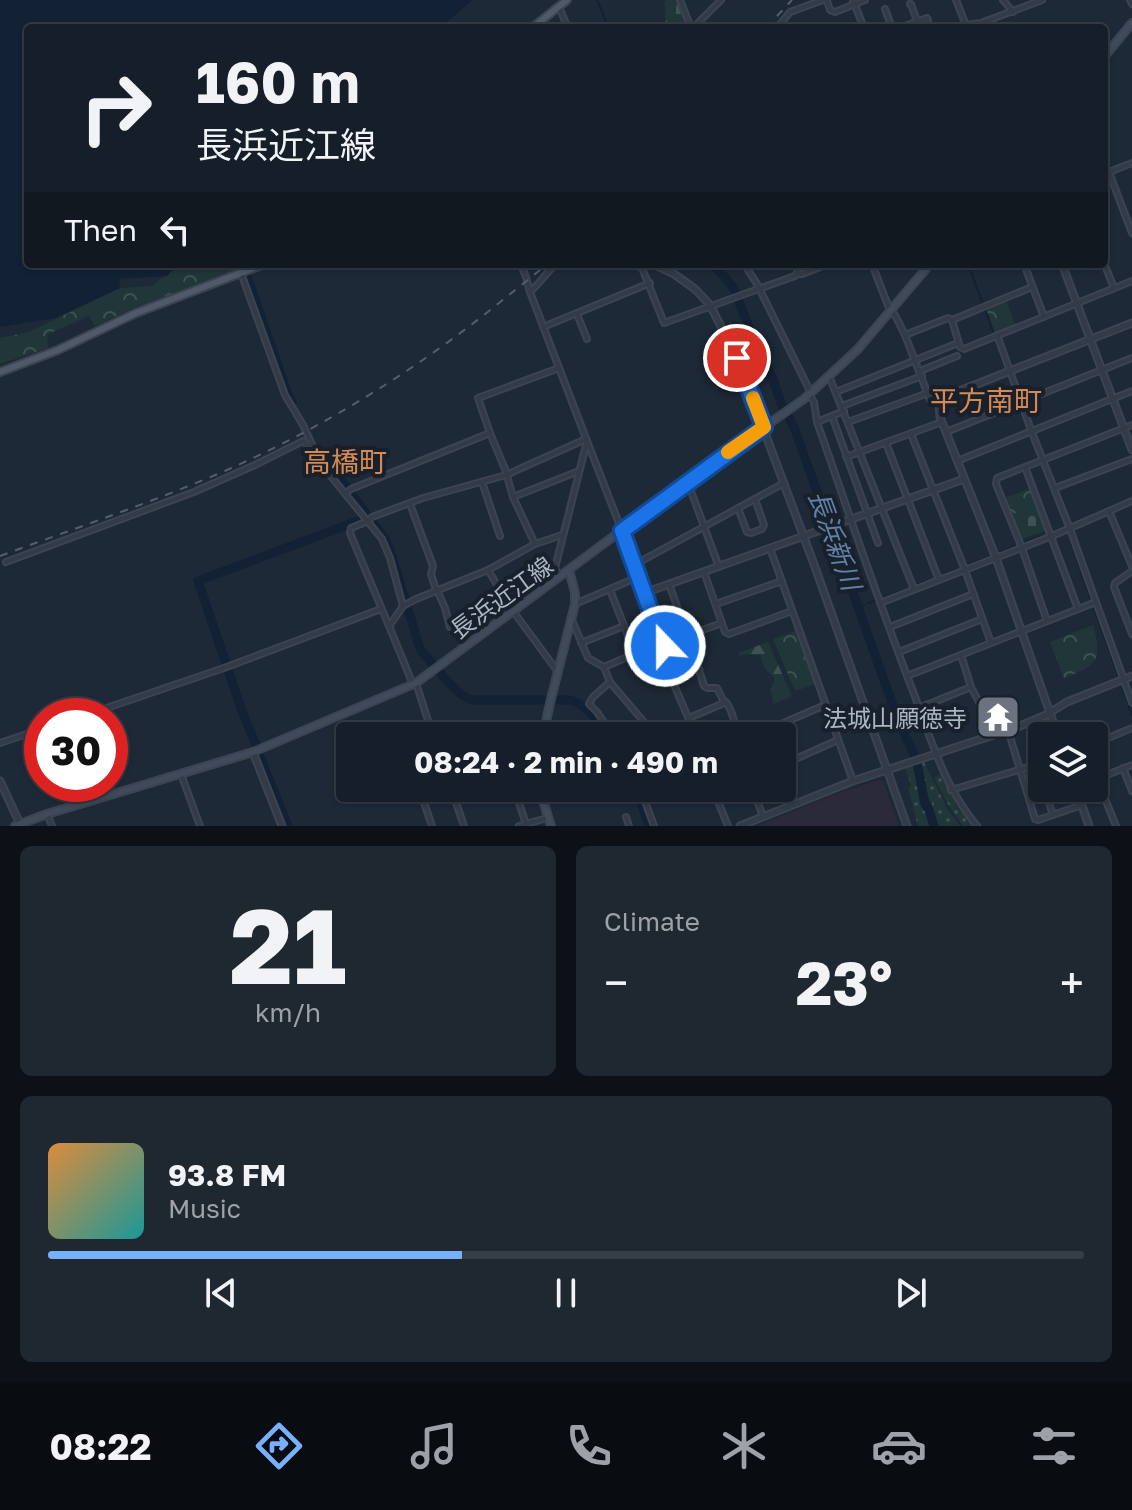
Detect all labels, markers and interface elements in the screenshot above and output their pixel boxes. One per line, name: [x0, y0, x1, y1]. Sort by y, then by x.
text: 160 m: [196, 48, 360, 115]
icon: right: [64, 56, 168, 160]
text: 長浜近江線: [196, 123, 376, 166]
icon: left: [153, 208, 197, 252]
text: Then: [64, 212, 137, 248]
pin: [703, 324, 771, 392]
icon: arrive: [715, 336, 759, 380]
district label: 平方南町: [930, 384, 1042, 417]
district label: 高橋町: [303, 445, 387, 478]
water label: 長浜新川: [803, 486, 868, 597]
street label: 長浜近江線: [444, 550, 558, 644]
position arrow: [623, 604, 707, 688]
temple icon: 法城山願徳寺: [974, 693, 1022, 741]
speed limit sign: 30: [24, 698, 128, 802]
place label: 法城山願徳寺: [823, 703, 967, 732]
map controls: [1028, 722, 1108, 802]
button: layers: [1028, 722, 1108, 802]
text: 08:24 · 2 min · 490 m: [414, 744, 718, 780]
text: 21: [229, 882, 347, 1007]
text: Climate: [604, 906, 700, 937]
text: 23°: [796, 946, 892, 1018]
text: −: [604, 956, 628, 1009]
text: +: [1060, 956, 1084, 1009]
text: km/h: [255, 997, 321, 1028]
text: 93.8 FM: [168, 1157, 286, 1193]
text: Music: [168, 1193, 241, 1224]
icon: previous: [199, 1271, 243, 1315]
icon: pause: [544, 1271, 588, 1315]
icon: next: [889, 1271, 933, 1315]
icon: directions: [251, 1418, 307, 1474]
icon: music: [406, 1418, 462, 1474]
icon: phone: [561, 1418, 617, 1474]
icon: climate: [716, 1418, 772, 1474]
icon: car: [871, 1418, 927, 1474]
icon: filters: [1026, 1418, 1082, 1474]
text: 08:22: [50, 1425, 151, 1468]

